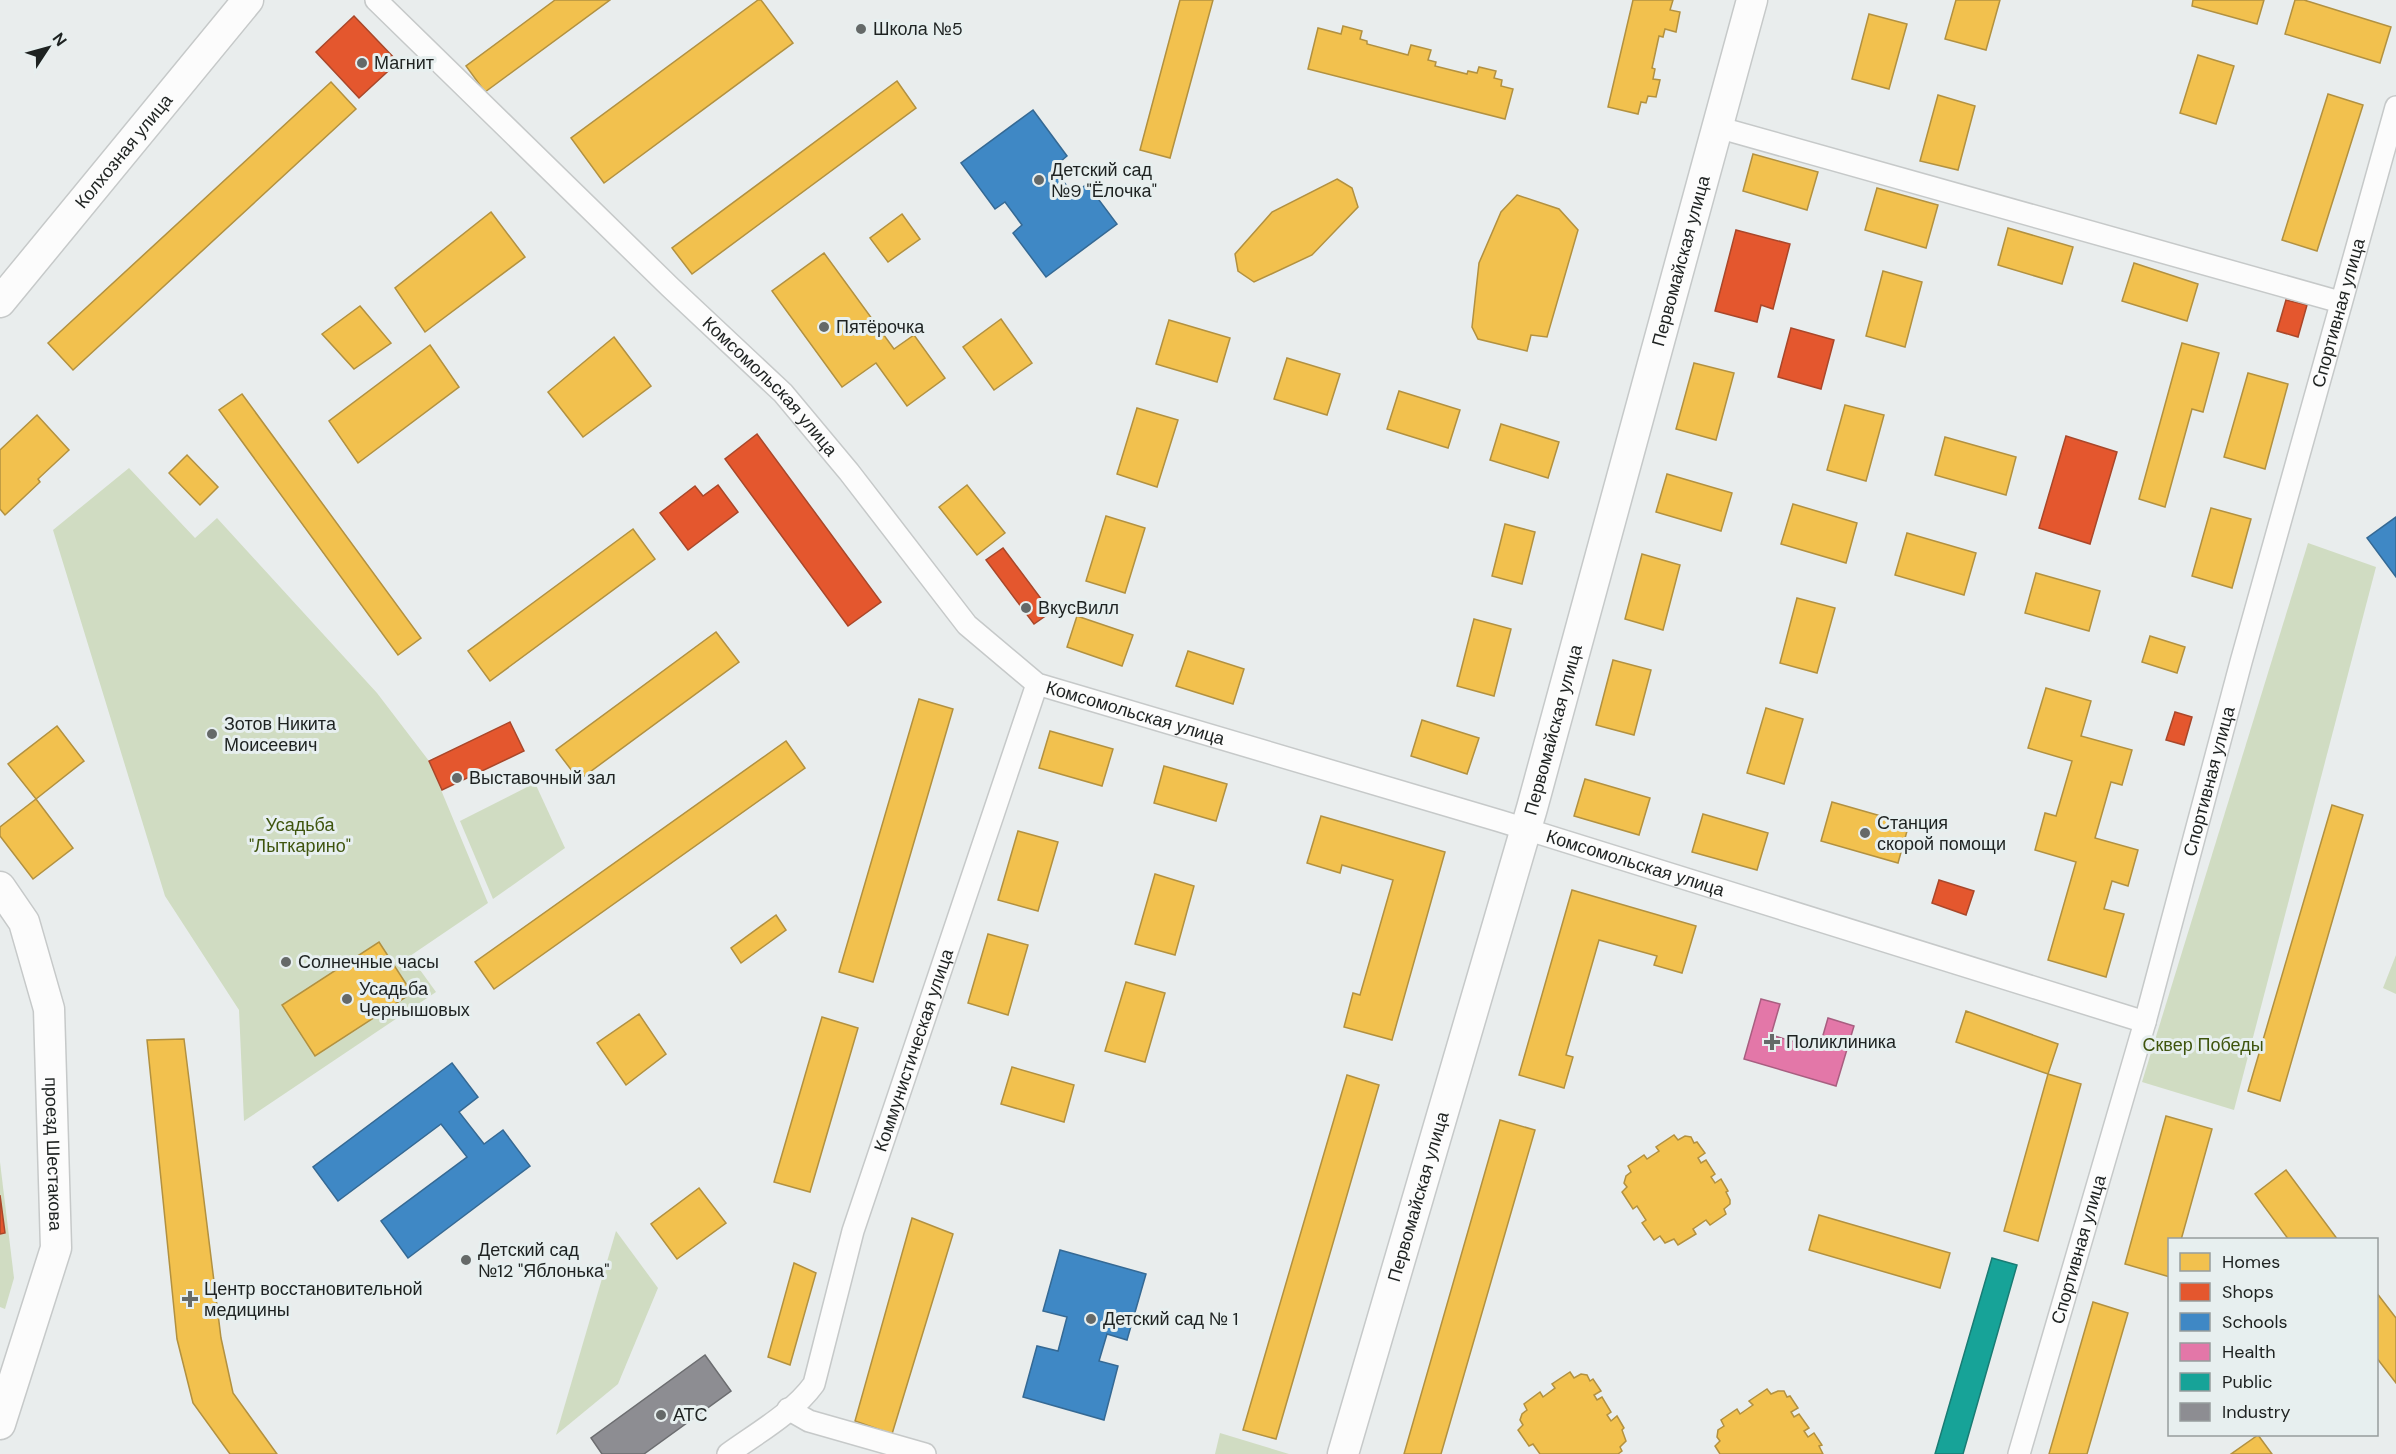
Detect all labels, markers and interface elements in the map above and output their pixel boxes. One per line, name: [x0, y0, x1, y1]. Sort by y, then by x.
place label: Школа №5: [873, 17, 963, 41]
north arrow: [18, 18, 78, 78]
marker: Школа №5: [854, 22, 868, 36]
text: N: [48, 29, 72, 50]
place label: Магнит: [374, 51, 434, 75]
marker: Магнит: [355, 56, 369, 70]
street label: Колхозная улица: [70, 88, 179, 214]
place label: Детский сад №9 "Ёлочка": [1051, 158, 1157, 203]
street label: Первомайская улица: [1646, 172, 1716, 349]
marker: Детский сад №9 "Ёлочка": [1032, 173, 1046, 187]
street label: Спортивная улица: [2306, 234, 2371, 390]
street label: Комсомольская улица: [697, 311, 843, 462]
place label: Пятёрочка: [836, 315, 925, 339]
marker: Пятёрочка: [817, 320, 831, 334]
place label: ВкусВилл: [1038, 596, 1119, 620]
marker: ВкусВилл: [1019, 601, 1033, 615]
street label: Первомайская улица: [1518, 641, 1588, 818]
street label: Комсомольская улица: [1043, 675, 1229, 751]
street label: Спортивная улица: [2178, 703, 2241, 859]
place label: Зотов Никита Моисеевич: [224, 712, 337, 757]
marker: Зотов Никита Моисеевич: [205, 727, 219, 741]
place label: Выставочный зал: [469, 766, 616, 790]
marker: Выставочный зал: [450, 771, 464, 785]
place label: Станция скорой помощи: [1877, 811, 2006, 856]
park label: Усадьба "Лыткарино": [249, 813, 351, 858]
street label: Комсомольская улица: [1543, 824, 1728, 902]
marker: Станция скорой помощи: [1858, 826, 1872, 840]
street label: Коммунистическая улица: [869, 945, 959, 1155]
place label: Солнечные часы: [298, 950, 439, 974]
marker: Солнечные часы: [279, 955, 293, 969]
place label: Усадьба Чернышовых: [359, 977, 470, 1022]
marker: Усадьба Чернышовых: [340, 992, 354, 1006]
place label: Поликлиника: [1786, 1030, 1897, 1054]
marker: Поликлиника: [1763, 1033, 1781, 1051]
park label: Сквер Победы: [2142, 1033, 2264, 1057]
street label: проезд Шестакова: [39, 1077, 68, 1232]
street label: Первомайская улица: [1382, 1108, 1455, 1285]
street label: Спортивная улица: [2046, 1171, 2112, 1327]
place label: Детский сад №12 "Яблонька": [478, 1238, 609, 1283]
legend: [2168, 1238, 2378, 1436]
text: Homes: [2222, 1250, 2280, 1274]
marker: Детский сад №12 "Яблонька": [459, 1253, 473, 1267]
place label: Центр восстановительной медицины: [204, 1277, 423, 1322]
text: Shops: [2222, 1280, 2274, 1304]
marker: Центр восстановительной медицины: [181, 1290, 199, 1308]
place label: Детский сад № 1: [1103, 1307, 1238, 1331]
text: Schools: [2222, 1310, 2287, 1334]
marker: Детский сад № 1: [1084, 1312, 1098, 1326]
text: Health: [2222, 1340, 2276, 1364]
text: Public: [2222, 1370, 2273, 1394]
text: Industry: [2222, 1400, 2291, 1424]
place label: АТС: [673, 1403, 708, 1427]
marker: АТС: [654, 1408, 668, 1422]

